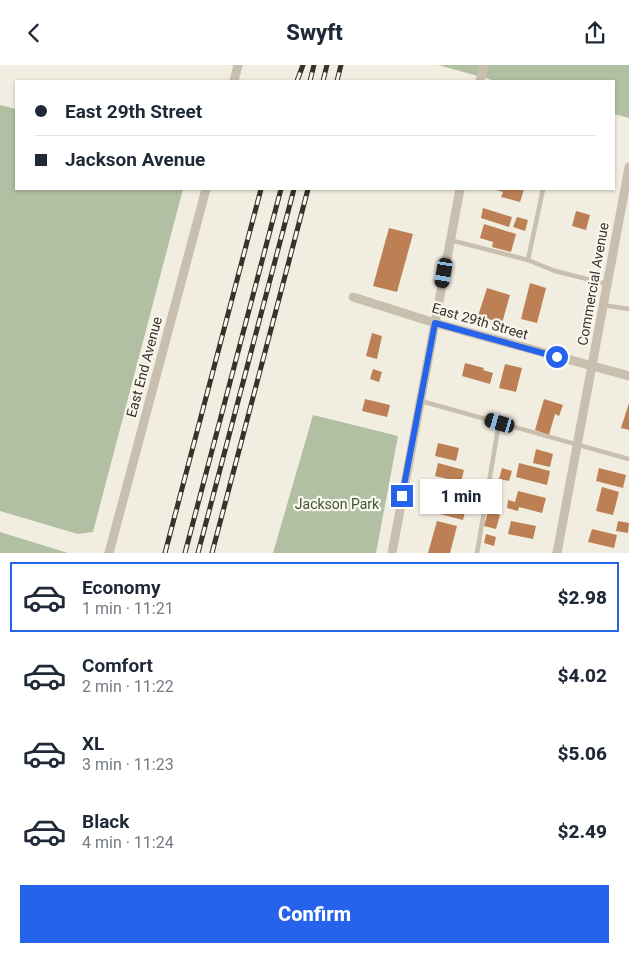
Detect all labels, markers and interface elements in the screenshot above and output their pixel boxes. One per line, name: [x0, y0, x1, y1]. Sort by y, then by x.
icon: back: [20, 19, 48, 47]
icon: share: [581, 19, 609, 47]
text: Swyft: [286, 20, 343, 45]
text: East 29th Street: [65, 100, 202, 123]
text: Jackson Avenue: [65, 148, 205, 171]
street label: Commercial Avenue: [574, 221, 612, 347]
car: [434, 257, 453, 289]
street label: East 29th Street: [430, 300, 530, 342]
street label: East End Avenue: [123, 315, 165, 419]
route start: [546, 346, 568, 368]
car: [483, 412, 516, 434]
callout: 1 min: [420, 479, 502, 513]
route end: [391, 485, 413, 507]
text: 1 min: [441, 487, 481, 506]
park label: Jackson Park: [295, 496, 380, 512]
icon: car: [22, 575, 67, 620]
text: Economy: [82, 576, 161, 599]
text: $2.98: [558, 586, 607, 609]
text: 1 min · 11:21: [82, 599, 174, 618]
icon: car: [22, 653, 67, 698]
text: Comfort: [82, 654, 153, 677]
text: $4.02: [558, 664, 607, 687]
text: 2 min · 11:22: [82, 677, 174, 696]
icon: car: [22, 731, 67, 776]
text: XL: [82, 732, 104, 755]
text: $5.06: [558, 742, 607, 765]
text: 3 min · 11:23: [82, 755, 174, 774]
icon: car: [22, 809, 67, 854]
text: Black: [82, 810, 129, 833]
text: $2.49: [558, 820, 607, 843]
text: 4 min · 11:24: [82, 833, 174, 852]
button: Confirm: [20, 885, 609, 943]

